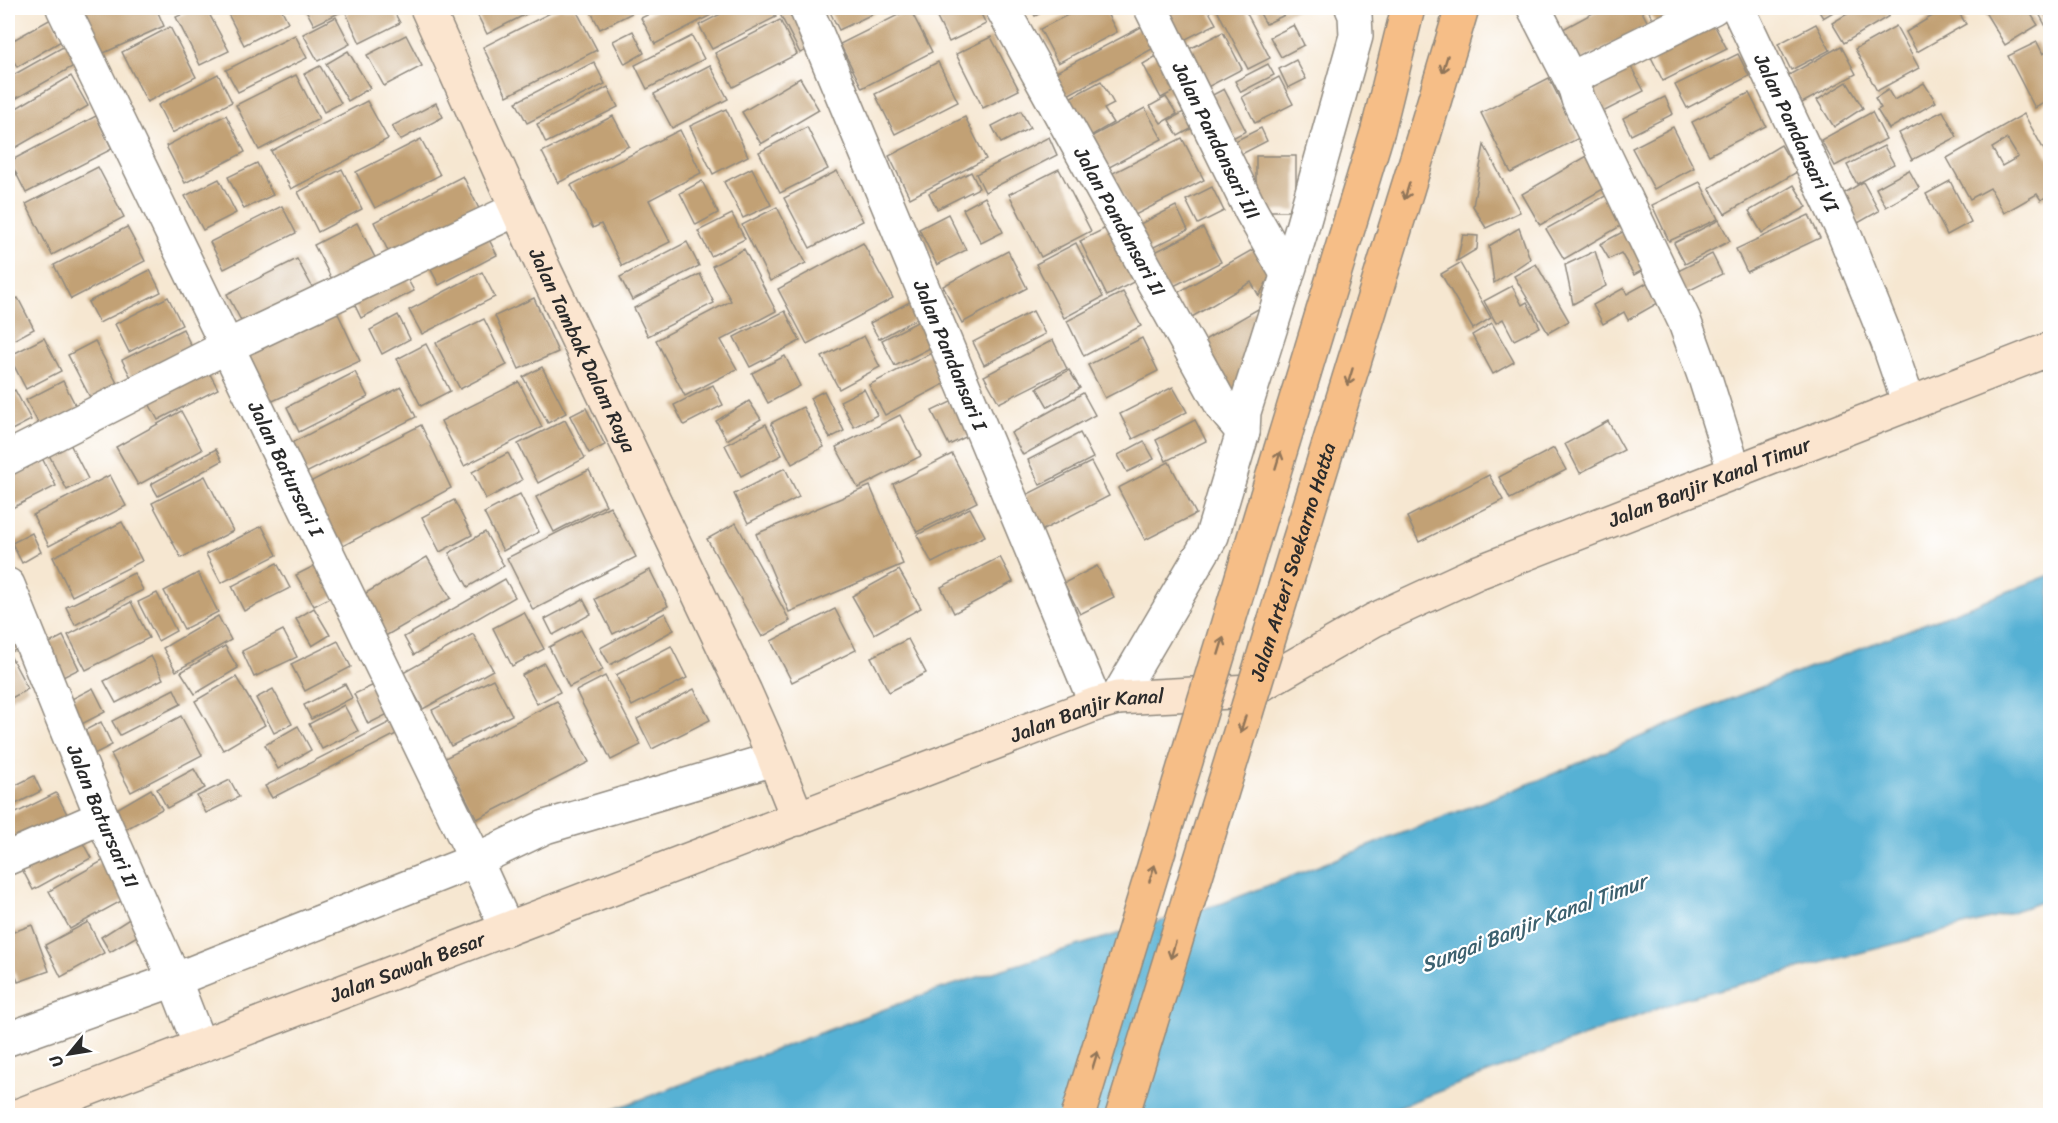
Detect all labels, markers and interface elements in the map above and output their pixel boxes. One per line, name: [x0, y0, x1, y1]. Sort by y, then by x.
street label: Jalan Pandansari VI: [1744, 47, 1850, 219]
one-way arrow: [1439, 54, 1450, 73]
street label: Jalan Pandansari III: [1162, 55, 1270, 227]
street label: Jalan Pandansari II: [1064, 139, 1176, 303]
one-way arrow: [1401, 181, 1412, 200]
street label: Jalan Tambak Dalam Raya: [519, 241, 647, 459]
street label: Jalan Pandansari I: [903, 273, 998, 437]
one-way arrow: [1343, 367, 1354, 386]
street label: Jalan Batursari I: [238, 394, 335, 544]
street label: Jalan Banjir Kanal Timur: [1602, 426, 1817, 538]
street label: Jalan Arteri Soekarno Hatta: [1239, 438, 1346, 686]
one-way arrow: [1273, 451, 1284, 470]
one-way arrow: [1216, 637, 1227, 656]
street label: Jalan Banjir Kanal: [1004, 678, 1166, 753]
one-way arrow: [1236, 714, 1247, 733]
street label: Jalan Batursari II: [56, 738, 149, 894]
water label: Sungai Banjir Kanal Timur: [1415, 861, 1656, 984]
one-way arrow: [1147, 864, 1158, 883]
street label: Jalan Sawah Besar: [324, 921, 491, 1013]
one-way arrow: [1167, 940, 1178, 959]
north arrow: [39, 1024, 99, 1084]
text: U: [41, 1048, 72, 1073]
one-way arrow: [1090, 1050, 1101, 1069]

